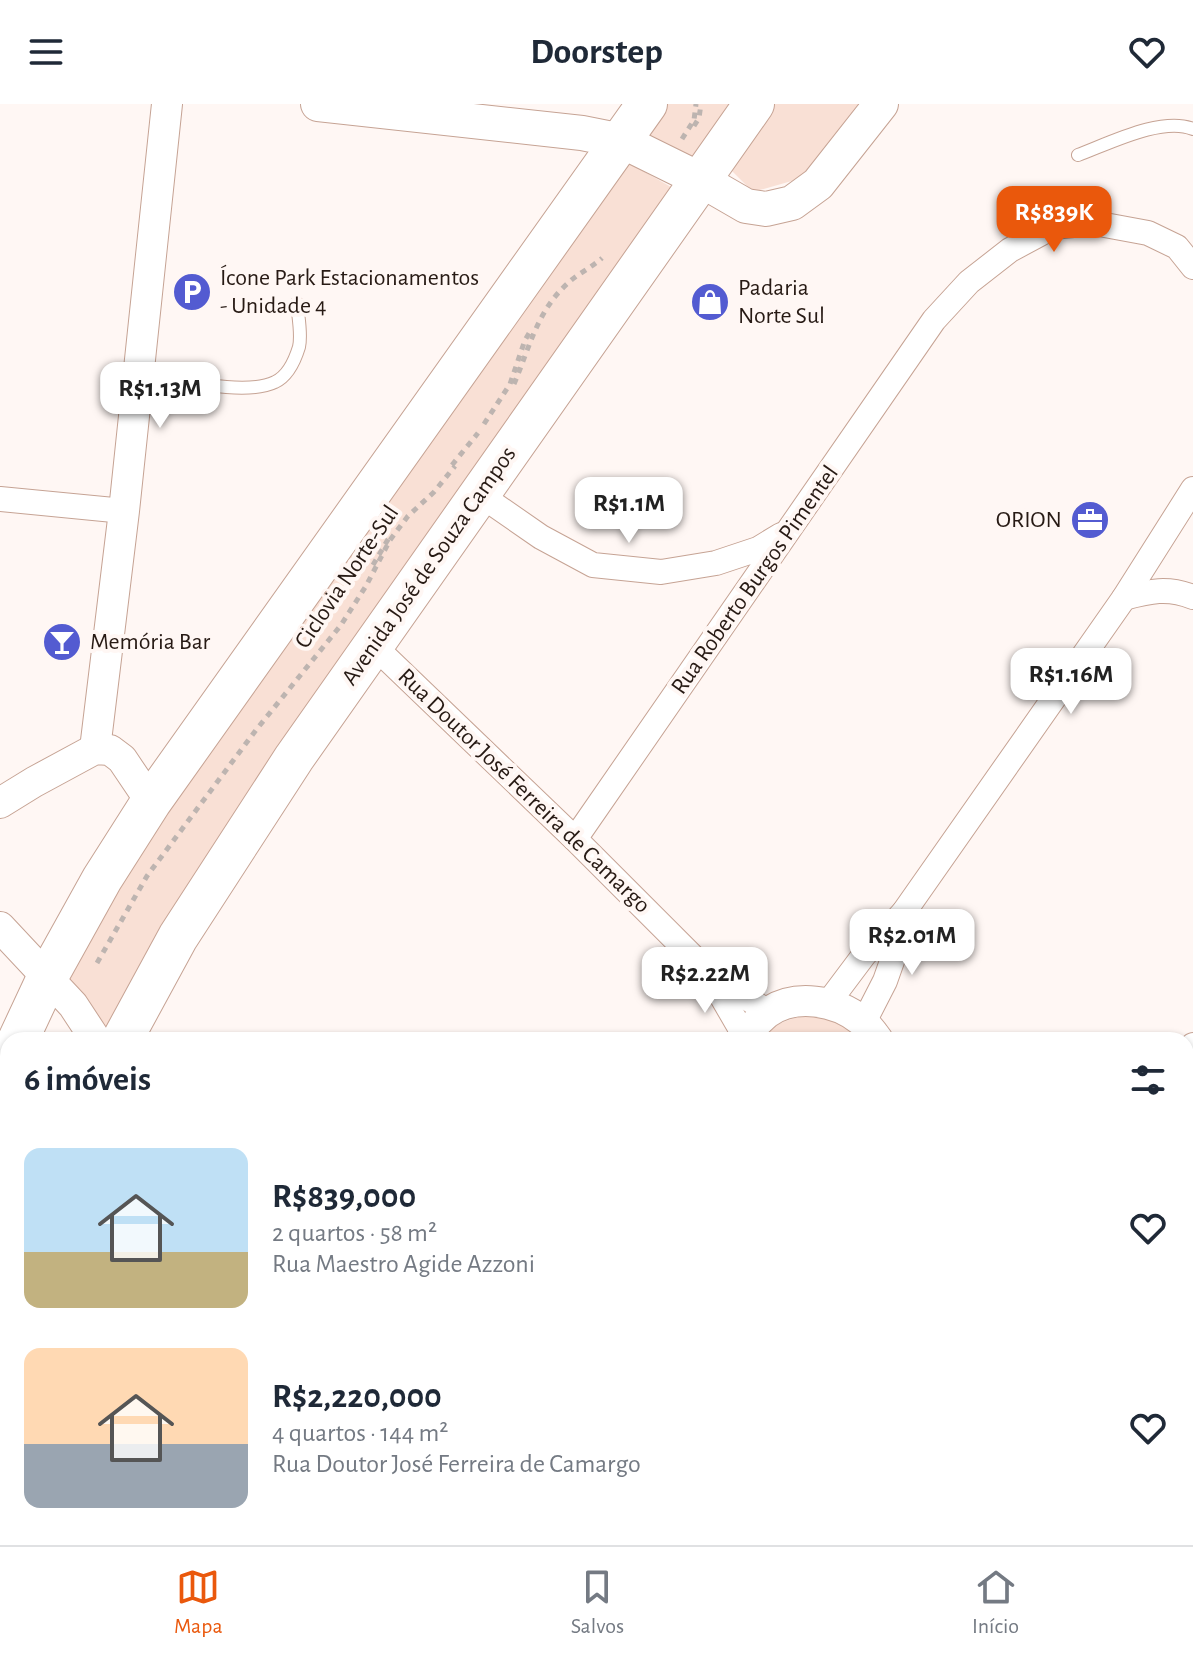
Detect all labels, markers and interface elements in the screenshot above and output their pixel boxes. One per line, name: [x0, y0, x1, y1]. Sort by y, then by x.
icon: menu: [24, 30, 68, 74]
icon: heart: [1125, 30, 1169, 74]
text: Doorstep: [530, 34, 663, 70]
pin: R$839K: [989, 186, 1119, 254]
text: R$839K: [1015, 199, 1093, 225]
place label: Ícone Park Estacionamentos - Unidade 4: [220, 264, 479, 318]
parking icon: Ícone Park Estacionamentos - Unidade 4: [171, 271, 213, 313]
place label: Padaria Norte Sul: [738, 276, 825, 328]
shop icon: Padaria Norte Sul: [689, 281, 731, 323]
pin: R$1.13M: [86, 362, 234, 430]
text: R$1.13M: [118, 375, 202, 401]
street label: Avenida José de Souza Campos: [337, 442, 521, 690]
street label: Rua Roberto Burgos Pimentel: [667, 461, 843, 699]
pin: R$1.1M: [564, 477, 694, 545]
text: R$1.1M: [593, 490, 665, 516]
office icon: ORION: [1069, 499, 1111, 541]
street label: Ciclovia Norte-Sul: [291, 501, 403, 653]
place label: ORION: [996, 508, 1062, 532]
bar icon: Memória Bar: [41, 621, 83, 663]
place label: Memória Bar: [90, 630, 211, 654]
pin: R$1.16M: [997, 648, 1145, 716]
text: R$1.16M: [1029, 661, 1114, 687]
street label: Rua Doutor José Ferreira de Camargo: [393, 664, 655, 918]
pin: R$2.01M: [838, 909, 986, 977]
text: R$2.01M: [868, 922, 956, 948]
pin: R$2.22M: [631, 947, 779, 1015]
text: R$2.22M: [660, 960, 750, 986]
icon: filters: [1126, 1058, 1170, 1102]
text: 6 imóveis: [24, 1063, 151, 1097]
icon: home: [88, 1180, 184, 1276]
text: R$839,000: [272, 1180, 416, 1214]
icon: heart: [1126, 1206, 1170, 1250]
text: 2 quartos · 58 m²: [272, 1220, 437, 1246]
text: Rua Maestro Agide Azzoni: [272, 1251, 535, 1277]
icon: home: [88, 1380, 184, 1476]
text: R$2,220,000: [272, 1380, 442, 1414]
icon: heart: [1126, 1406, 1170, 1450]
text: 4 quartos · 144 m²: [272, 1420, 448, 1446]
text: Rua Doutor José Ferreira de Camargo: [272, 1451, 641, 1477]
tab: Mapa: [174, 1565, 223, 1639]
tab: Salvos: [571, 1565, 624, 1639]
tab: Início: [972, 1565, 1019, 1639]

